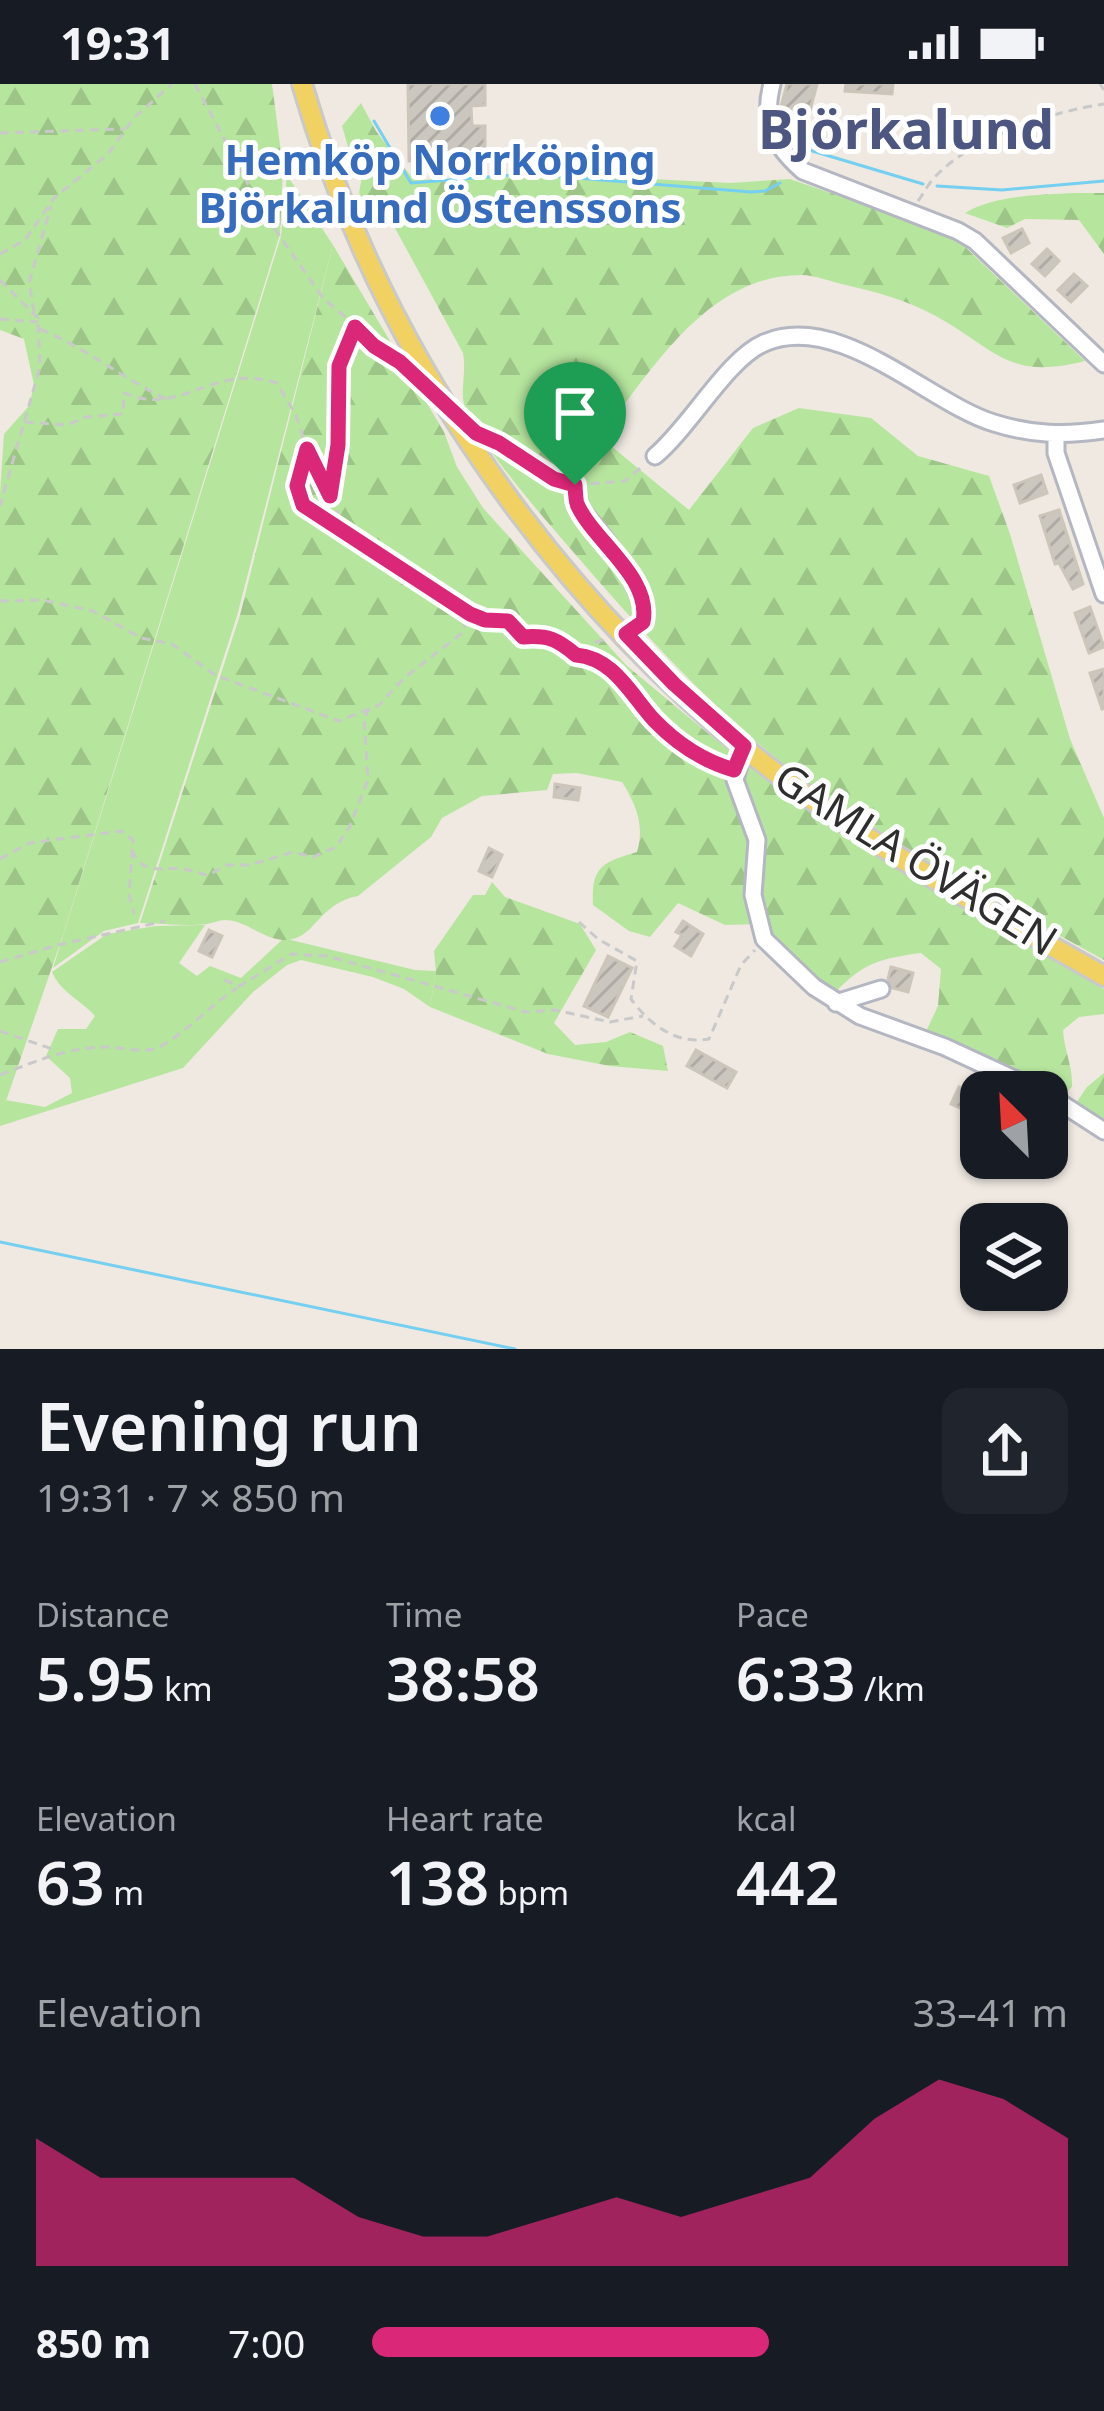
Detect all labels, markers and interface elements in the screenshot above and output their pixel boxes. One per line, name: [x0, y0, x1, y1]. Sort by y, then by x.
text: 19:31: [60, 12, 176, 73]
district label: Björkalund: [758, 91, 1054, 165]
marker: Hemköp Norrköping Björkalund Östenssons: [427, 103, 453, 129]
place label: Hemköp Norrköping Björkalund Östenssons: [199, 130, 681, 235]
pin: [524, 362, 626, 485]
icon: arrive: [542, 380, 608, 446]
street label: GAMLA ÖVÄGEN: [765, 748, 1069, 967]
north arrow: [960, 1071, 1068, 1179]
map controls: [960, 1071, 1068, 1311]
button: layers: [960, 1203, 1068, 1311]
text: Evening run: [36, 1380, 422, 1470]
button: share: [942, 1388, 1068, 1514]
text: 19:31 · 7 × 850 m: [36, 1470, 345, 1523]
text: Distance: [36, 1592, 170, 1637]
text: Time: [386, 1592, 462, 1637]
text: Pace: [736, 1592, 809, 1637]
text: 5.95: [36, 1637, 156, 1719]
text: 38:58: [386, 1637, 540, 1719]
text: 6:33: [736, 1637, 856, 1719]
text: km: [156, 1666, 213, 1711]
text: /km: [856, 1666, 925, 1711]
text: Elevation: [36, 1796, 177, 1841]
text: Heart rate: [386, 1796, 544, 1841]
text: kcal: [736, 1796, 797, 1841]
text: 63: [36, 1841, 105, 1923]
text: 138: [386, 1841, 489, 1923]
text: 442: [736, 1841, 839, 1923]
text: m: [105, 1870, 144, 1915]
text: bpm: [489, 1870, 569, 1915]
text: Elevation: [36, 1985, 203, 2038]
text: 33–41 m: [913, 1985, 1068, 2038]
text: 850 m: [36, 2316, 151, 2369]
text: 7:00: [228, 2316, 305, 2369]

